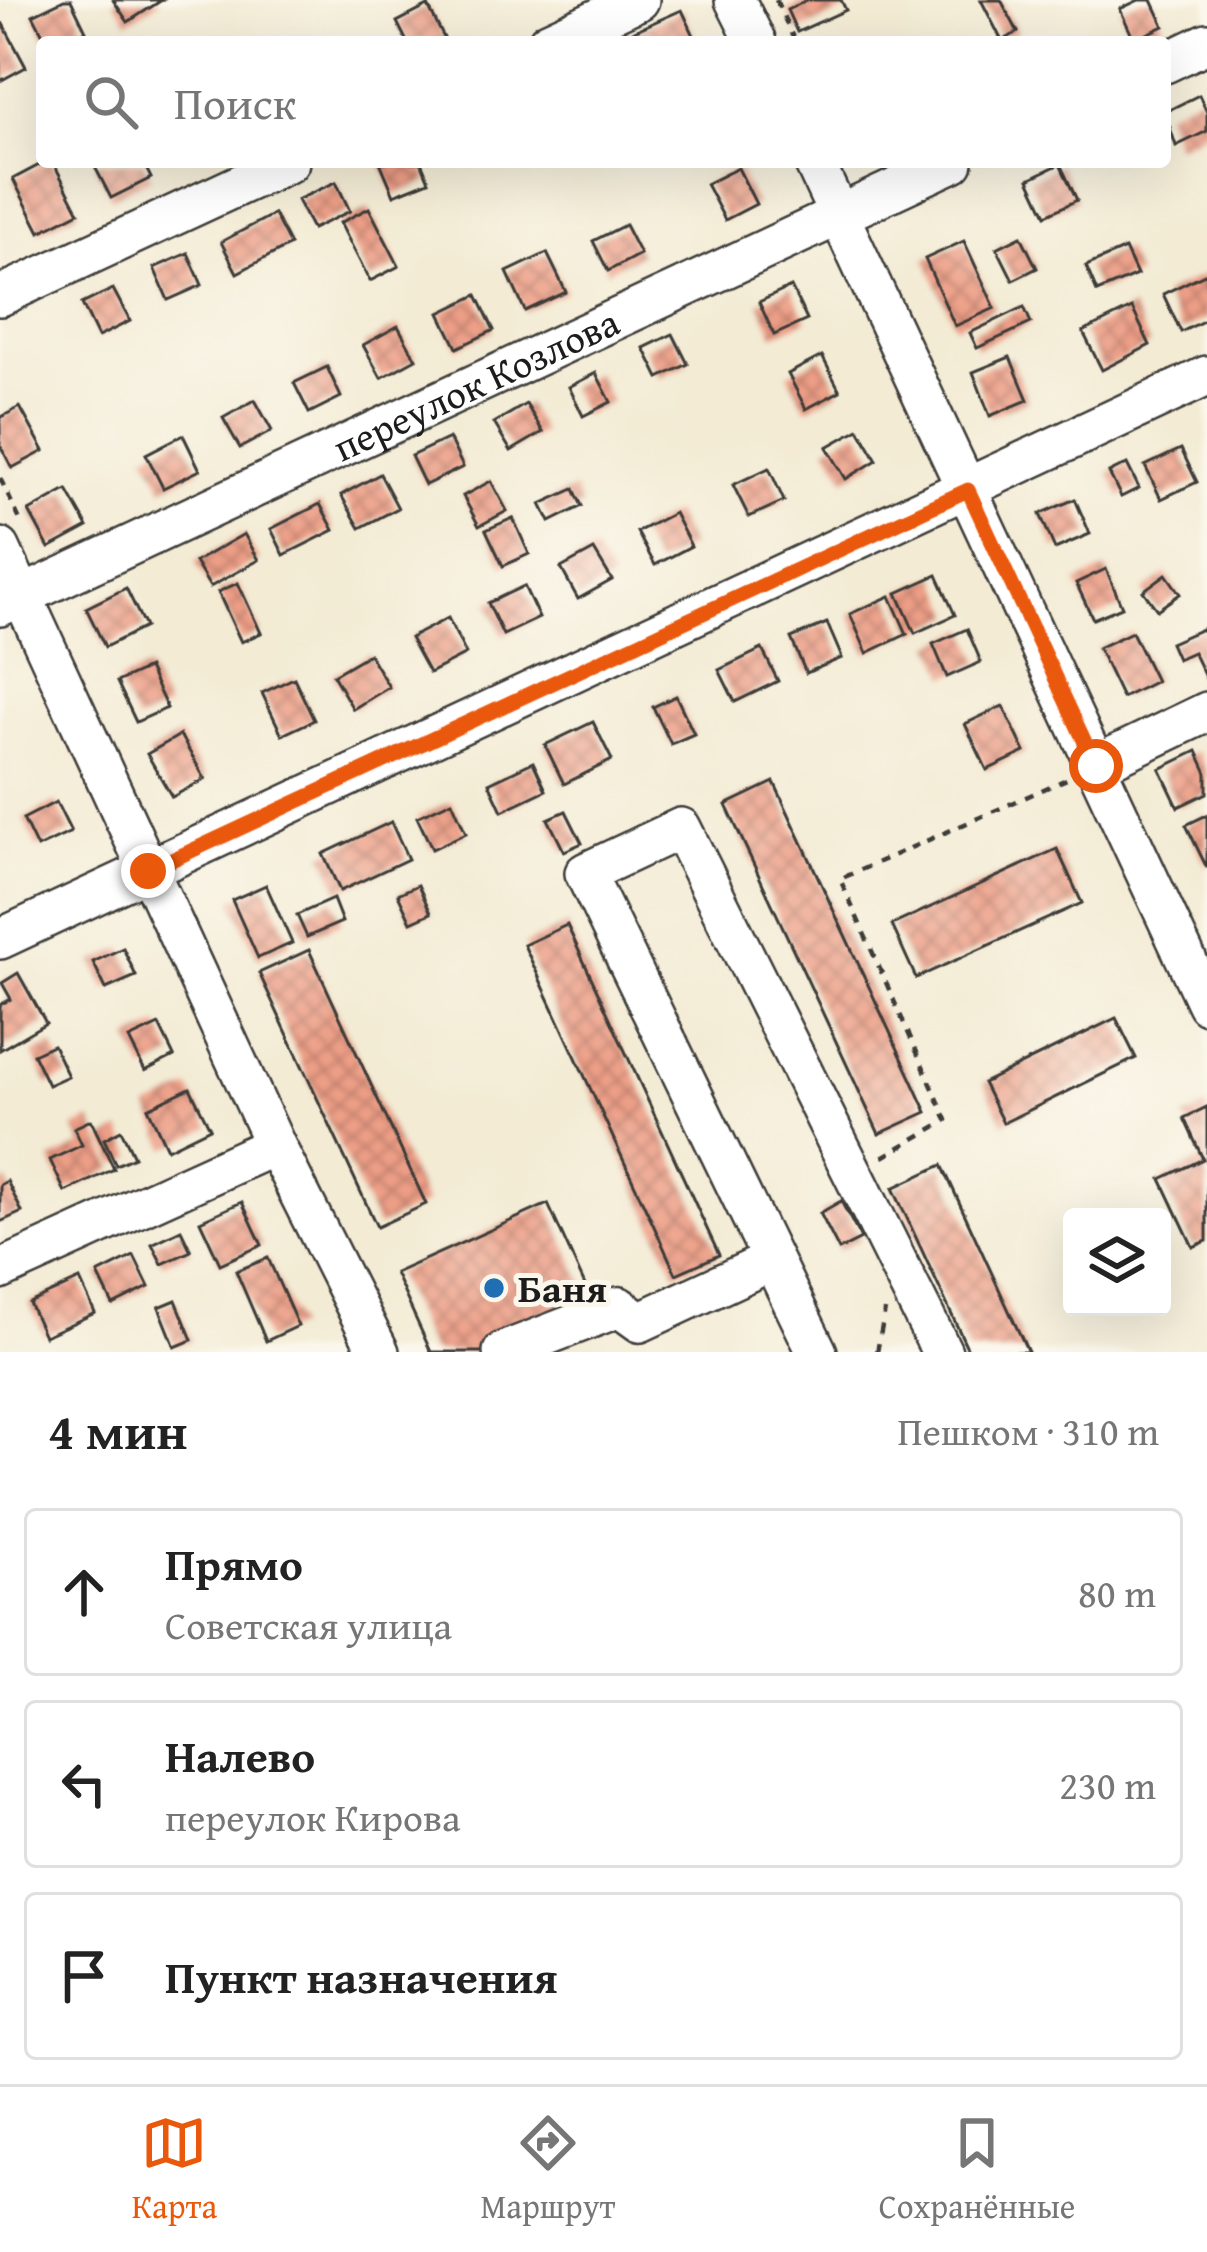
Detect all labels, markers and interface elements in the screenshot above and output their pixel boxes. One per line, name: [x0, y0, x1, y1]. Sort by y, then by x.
search box: [36, 36, 1171, 168]
icon: search: [78, 69, 144, 135]
text: Поиск: [174, 70, 296, 135]
street label: переулок Козлова: [323, 292, 628, 475]
route start: [1069, 739, 1123, 793]
route end: [121, 844, 175, 898]
map controls: [1063, 1208, 1171, 1316]
button: layers: [1063, 1208, 1171, 1316]
place label: Баня: [518, 1259, 607, 1316]
marker: Баня: [481, 1275, 507, 1301]
text: 4 мин: [48, 1393, 187, 1468]
text: Пешком · 310 m: [897, 1402, 1159, 1459]
text: Прямо: [165, 1531, 303, 1596]
icon: ahead: [51, 1559, 117, 1625]
text: 80 m: [1078, 1564, 1156, 1621]
text: Советская улица: [165, 1596, 452, 1653]
text: Налево: [165, 1723, 315, 1788]
icon: left: [51, 1751, 117, 1817]
text: 230 m: [1059, 1756, 1156, 1813]
text: переулок Кирова: [165, 1788, 461, 1845]
icon: arrive: [51, 1943, 117, 2009]
text: Пункт назначения: [165, 1944, 558, 2009]
tab: Карта: [132, 2110, 217, 2230]
tab: Маршрут: [480, 2110, 615, 2230]
tab: Сохранённые: [879, 2110, 1075, 2230]

